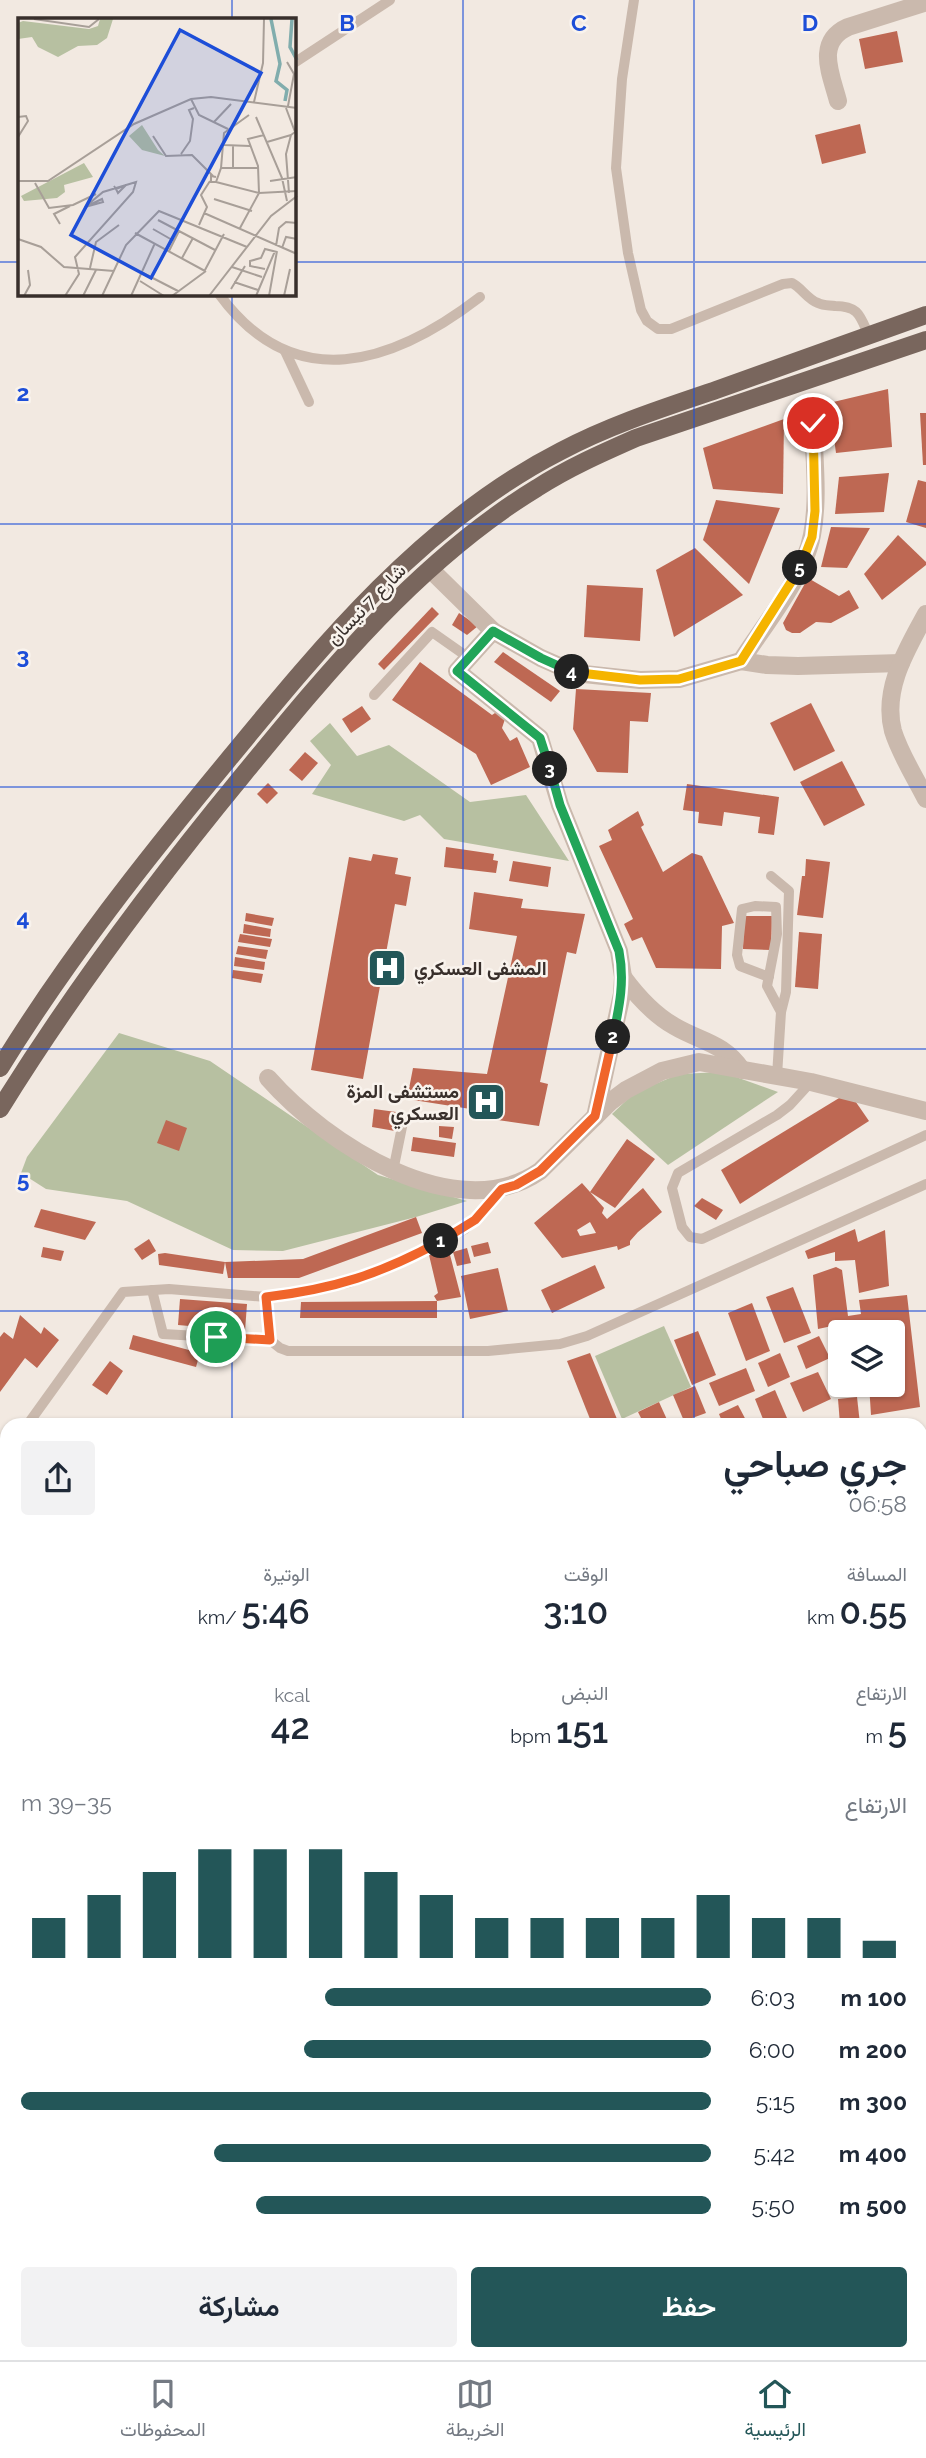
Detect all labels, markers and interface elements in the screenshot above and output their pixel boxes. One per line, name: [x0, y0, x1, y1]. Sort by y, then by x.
text: B: [339, 9, 355, 36]
text: C: [571, 9, 587, 36]
text: D: [802, 9, 818, 36]
inset map: [18, 18, 296, 296]
text: 2: [17, 379, 29, 406]
pin: [783, 393, 843, 453]
icon: check: [794, 404, 832, 442]
pin: 5: [782, 550, 818, 586]
text: 5: [794, 556, 805, 578]
street label: شارع 7 نيسان: [322, 559, 412, 651]
text: 3: [17, 642, 29, 669]
pin: 4: [554, 654, 590, 690]
text: 4: [566, 660, 577, 682]
pin: 3: [532, 752, 568, 786]
text: 3: [544, 757, 555, 779]
text: 4: [16, 904, 30, 931]
hospital icon: المشفى العسكري: [366, 947, 408, 989]
place label: المشفى العسكري: [414, 957, 547, 985]
pin: 2: [596, 1020, 630, 1054]
text: 2: [607, 1025, 618, 1047]
place label: مستشفى المزة العسكري: [346, 1080, 459, 1130]
hospital icon: مستشفى المزة العسكري: [465, 1081, 507, 1123]
text: 5: [17, 1166, 30, 1193]
pin: 1: [424, 1224, 458, 1258]
text: 1: [436, 1229, 445, 1251]
pin: [186, 1307, 246, 1367]
icon: arrive: [197, 1318, 235, 1356]
map controls: [828, 1320, 905, 1397]
button: layers: [828, 1320, 905, 1397]
button: share: [21, 1441, 95, 1515]
text: جري صباحي: [723, 1441, 907, 1486]
text: 06:58: [849, 1490, 907, 1517]
text: الوتيرة: [263, 1563, 310, 1585]
text: الوقت: [564, 1563, 608, 1585]
text: المسافة: [847, 1563, 907, 1585]
text: 5:46: [242, 1591, 310, 1632]
text: 3:10: [543, 1591, 608, 1632]
text: 0.55: [839, 1591, 907, 1632]
text: /km: [198, 1606, 242, 1628]
text: km: [807, 1606, 839, 1628]
text: النبض: [561, 1682, 608, 1704]
text: الارتفاع: [855, 1682, 907, 1704]
text: kcal: [274, 1684, 310, 1706]
text: 42: [271, 1706, 310, 1747]
text: 151: [556, 1710, 608, 1751]
text: 5: [888, 1710, 907, 1751]
text: bpm: [510, 1725, 556, 1747]
text: m: [865, 1725, 888, 1747]
text: 35–39 m: [21, 1789, 112, 1816]
text: الارتفاع: [845, 1791, 907, 1818]
text: 6:03: [750, 1984, 795, 2011]
text: 100 m: [840, 1984, 907, 2011]
text: 6:00: [749, 2036, 795, 2063]
text: 200 m: [839, 2036, 907, 2063]
text: 5:15: [756, 2088, 795, 2115]
text: 300 m: [839, 2088, 907, 2115]
text: 5:42: [754, 2140, 795, 2167]
text: 400 m: [839, 2140, 907, 2167]
text: 5:50: [752, 2192, 795, 2219]
text: 500 m: [839, 2192, 907, 2219]
button: مشاركة: [21, 2267, 457, 2347]
button: حفظ: [471, 2267, 907, 2347]
tab: المحفوظات: [120, 2375, 206, 2446]
tab: الخريطة: [446, 2375, 504, 2446]
tab: الرئيسية: [745, 2375, 806, 2446]

